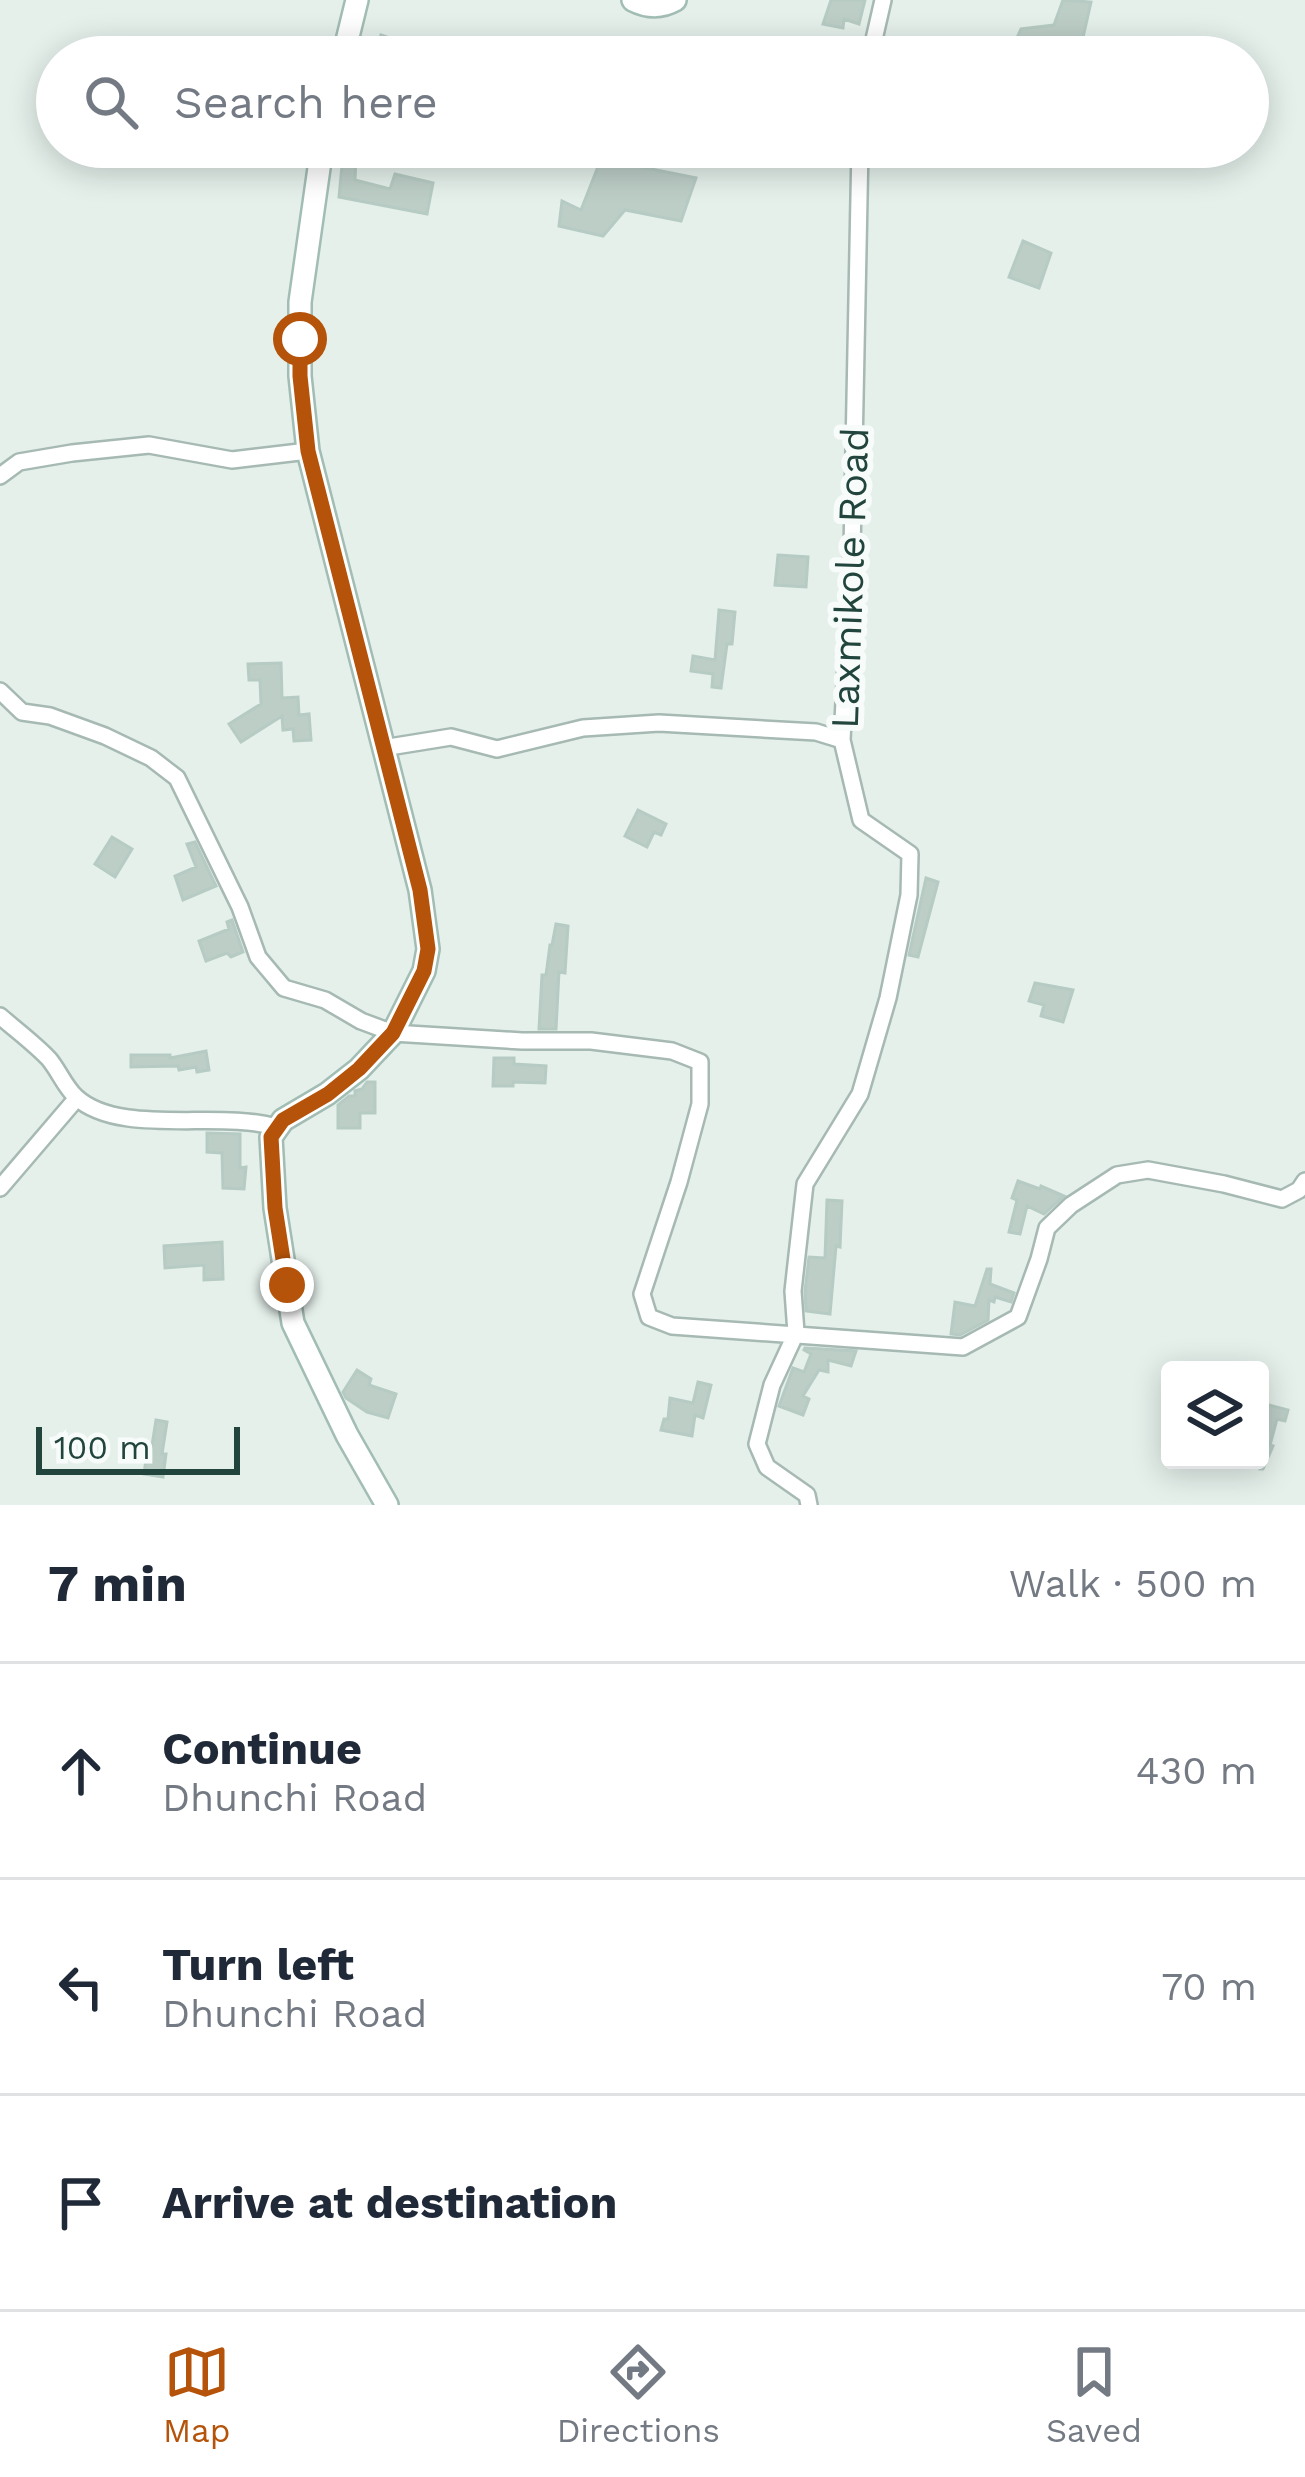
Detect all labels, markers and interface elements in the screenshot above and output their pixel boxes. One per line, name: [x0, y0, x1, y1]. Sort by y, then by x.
search box: [36, 36, 1269, 168]
icon: search: [78, 69, 144, 135]
text: Search here: [174, 76, 438, 129]
route start: [273, 312, 327, 366]
street label: Laxmikole Road: [822, 427, 877, 729]
route end: [260, 1258, 314, 1312]
map controls: [1161, 1361, 1269, 1469]
button: layers: [1161, 1361, 1269, 1469]
scale bar: [36, 1421, 240, 1474]
text: 100 m: [54, 1428, 151, 1467]
text: 7 min: [48, 1554, 187, 1613]
text: Walk · 500 m: [1009, 1561, 1257, 1606]
text: Continue: [162, 1722, 362, 1775]
icon: ahead: [48, 1738, 114, 1804]
text: 430 m: [1136, 1748, 1257, 1793]
text: Dhunchi Road: [162, 1775, 427, 1820]
text: Turn left: [162, 1938, 354, 1991]
icon: left: [48, 1954, 114, 2020]
text: 70 m: [1161, 1964, 1257, 2009]
text: Dhunchi Road: [162, 1991, 427, 2036]
icon: arrive: [48, 2170, 114, 2236]
text: Arrive at destination: [162, 2176, 617, 2229]
tab: Map: [163, 2339, 230, 2450]
tab: Directions: [557, 2339, 720, 2450]
tab: Saved: [1046, 2339, 1142, 2450]

